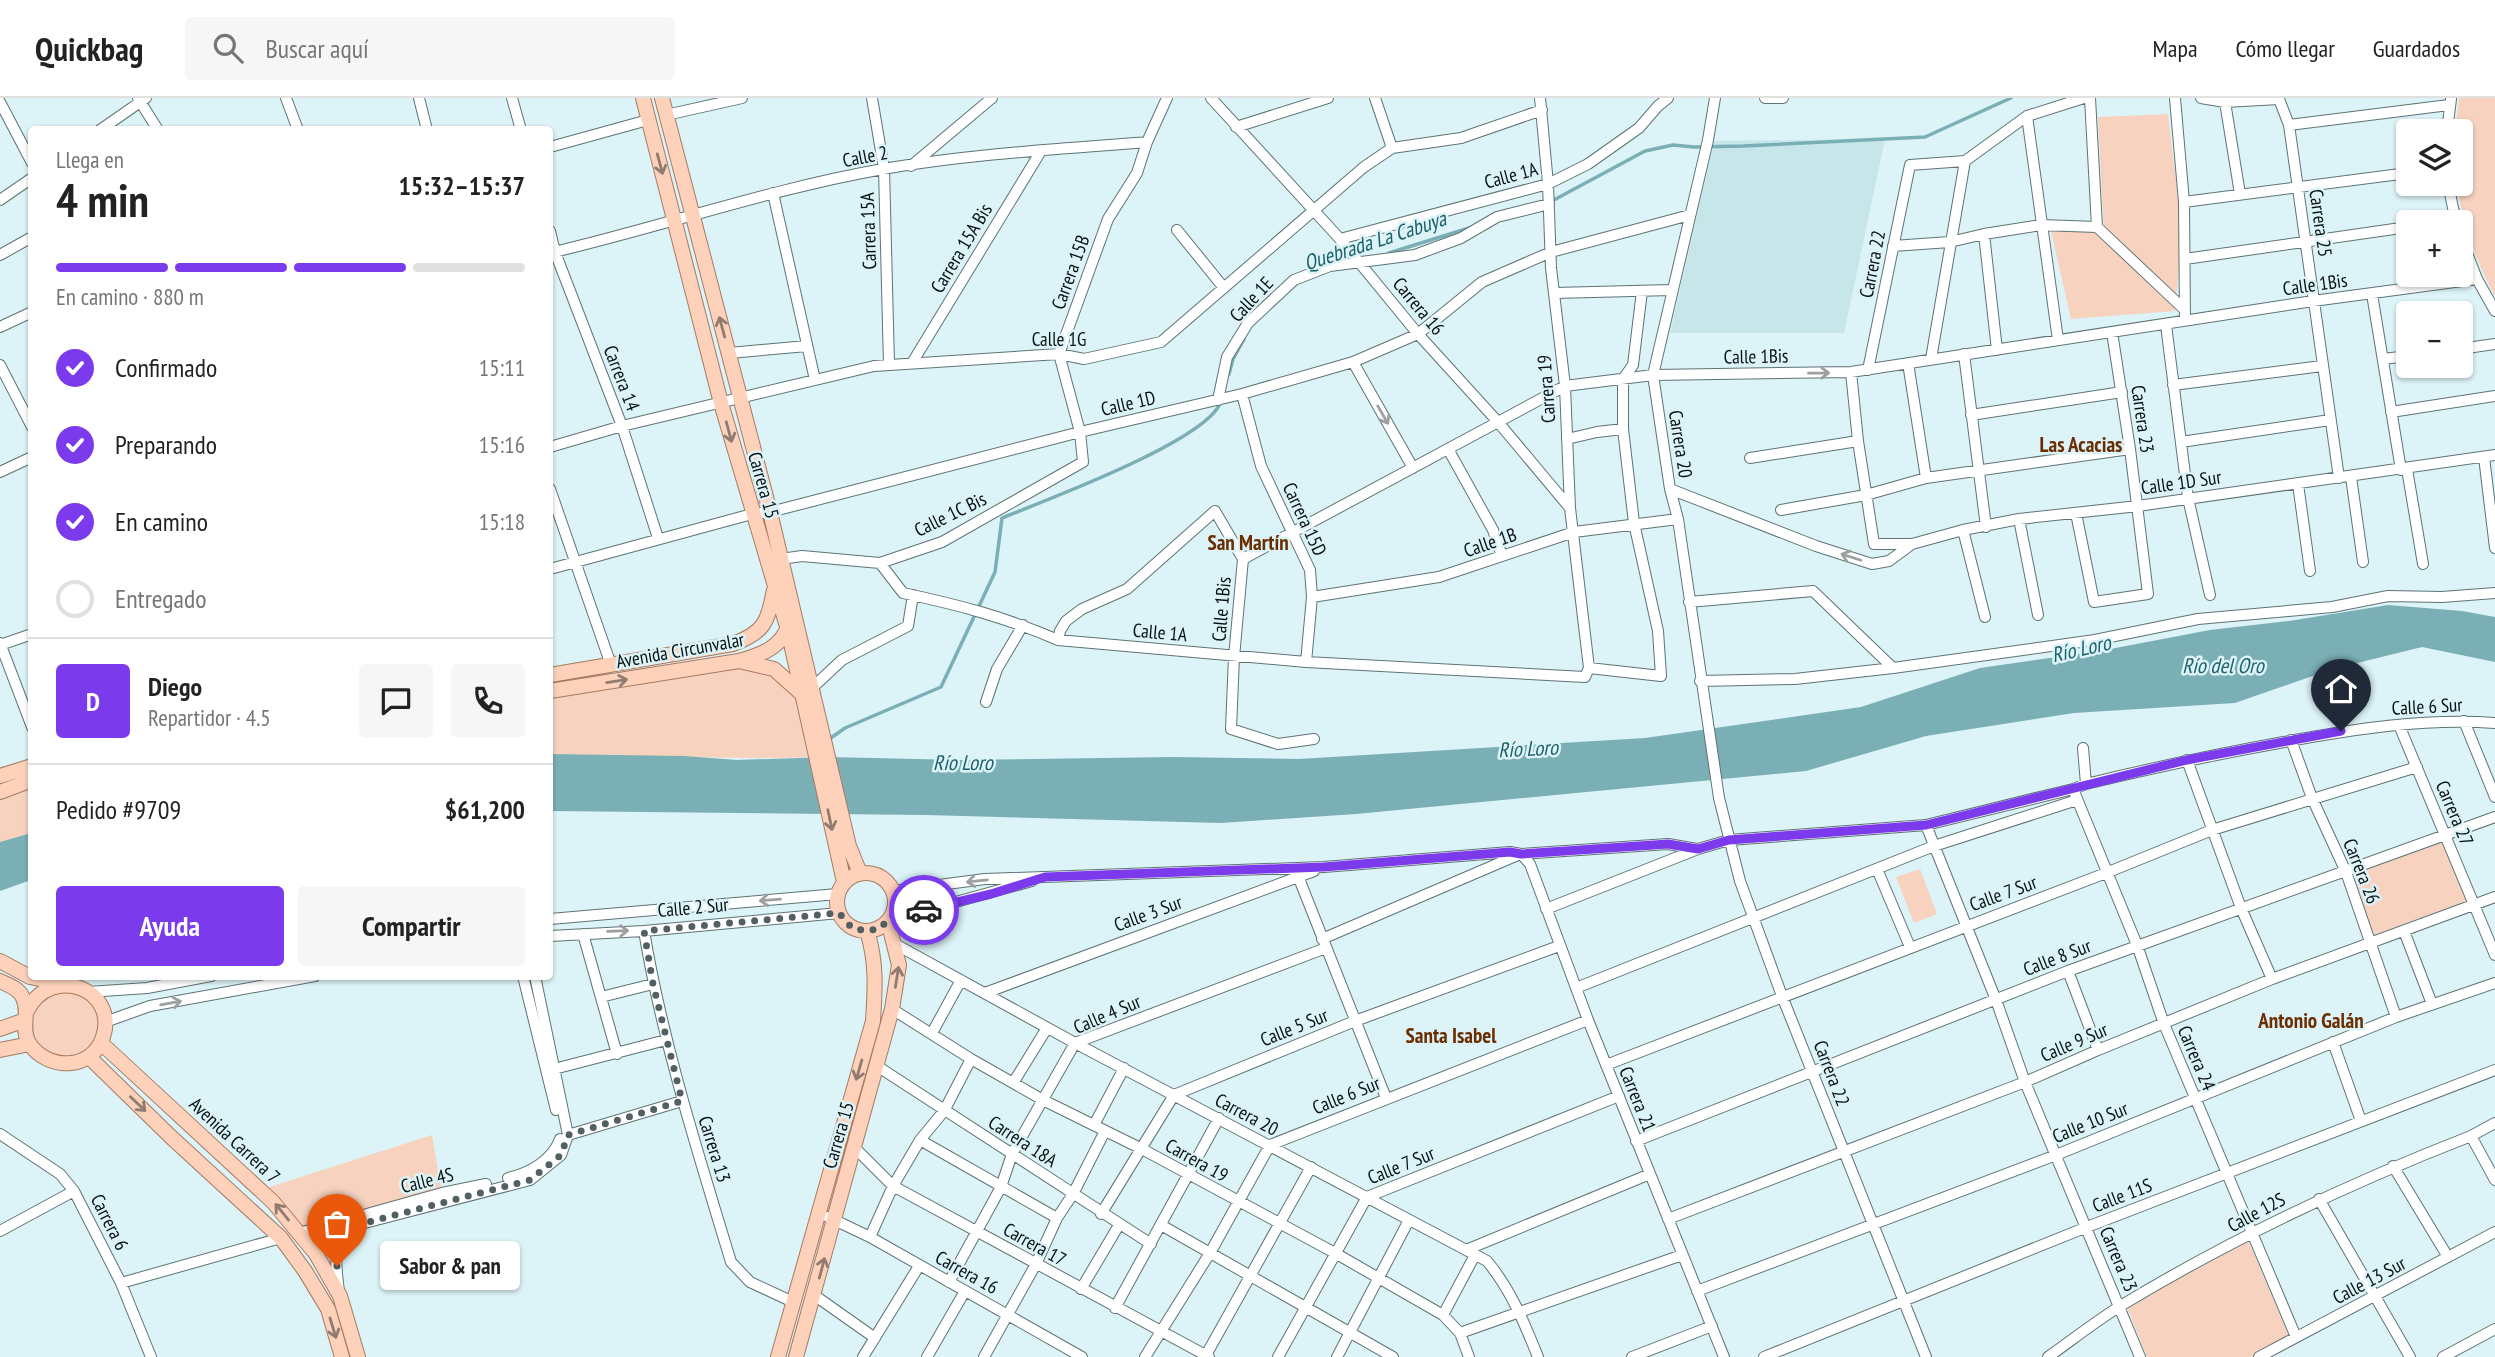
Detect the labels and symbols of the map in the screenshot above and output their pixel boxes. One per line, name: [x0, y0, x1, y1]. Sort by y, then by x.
street label: Calle 2: [840, 140, 890, 172]
one-way arrow: [654, 152, 667, 175]
street label: Calle 1A: [1482, 156, 1540, 194]
street label: Carrera 25: [2304, 188, 2338, 258]
street label: Carrera 15A: [855, 192, 881, 270]
street label: Carrera 15A Bis: [925, 199, 997, 297]
water label: Quebrada La Cabuya: [1300, 204, 1451, 276]
street label: Carrera 22: [1854, 228, 1890, 300]
street label: Carrera 15B: [1046, 232, 1094, 312]
street label: Calle 1Bis: [2281, 268, 2349, 300]
street label: Calle 1E: [1224, 271, 1278, 327]
street label: Carrera 16: [1388, 272, 1450, 340]
one-way arrow: [715, 316, 728, 338]
street label: Calle 1G: [1032, 327, 1086, 351]
street label: Carrera 14: [599, 342, 646, 415]
street label: Calle 1Bis: [1723, 343, 1789, 369]
street label: Carrera 19: [1532, 354, 1560, 424]
one-way arrow: [1807, 366, 1830, 380]
street label: Carrera 23: [2126, 384, 2160, 454]
street label: Calle 1D: [1098, 385, 1158, 421]
one-way arrow: [1377, 404, 1390, 425]
street label: Carrera 20: [1664, 408, 1698, 480]
one-way arrow: [723, 420, 736, 443]
district label: Las Acacias: [2040, 431, 2122, 458]
street label: Carrera 15: [743, 449, 785, 521]
street label: Calle 1D Sur: [2139, 464, 2224, 500]
street label: Carrera 15D: [1278, 478, 1332, 560]
street label: Calle 1C Bis: [910, 486, 990, 542]
street label: Calle 1B: [1460, 522, 1520, 562]
district label: San Martín: [1207, 529, 1289, 556]
one-way arrow: [1840, 550, 1862, 563]
street label: Calle 1Bis: [1206, 576, 1236, 642]
street label: Calle 1A: [1132, 618, 1188, 646]
street label: Avenida Circunvalar: [614, 627, 747, 673]
water label: Río Loro: [2049, 628, 2115, 668]
water label: Río del Oro: [2182, 652, 2266, 679]
pin: [2311, 659, 2371, 731]
one-way arrow: [605, 674, 628, 687]
street label: Calle 6 Sur: [2391, 692, 2464, 720]
water label: Río Loro: [1497, 733, 1560, 764]
water label: Río Loro: [933, 749, 995, 776]
street label: Carrera 27: [2431, 777, 2479, 849]
one-way arrow: [823, 808, 837, 831]
street label: Carrera 26: [2338, 835, 2386, 907]
street label: Calle 7 Sur: [1966, 869, 2041, 916]
one-way arrow: [966, 874, 989, 887]
courier: [889, 875, 959, 945]
street label: Calle 3 Sur: [1111, 889, 1186, 936]
street label: Calle 2 Sur: [657, 892, 730, 922]
one-way arrow: [759, 894, 782, 907]
one-way arrow: [606, 925, 629, 938]
street label: Calle 8 Sur: [2020, 933, 2095, 981]
one-way arrow: [891, 966, 904, 989]
street label: Calle 4 Sur: [1070, 989, 1145, 1039]
one-way arrow: [159, 996, 182, 1009]
street label: Calle 5 Sur: [1257, 1002, 1332, 1051]
district label: Antonio Galán: [2257, 1007, 2364, 1034]
street label: Calle 9 Sur: [2037, 1017, 2112, 1067]
district label: Santa Isabel: [1406, 1022, 1497, 1049]
street label: Carrera 24: [2173, 1022, 2222, 1095]
street label: Carrera 22: [1809, 1037, 1855, 1109]
one-way arrow: [851, 1058, 864, 1080]
street label: Carrera 21: [1614, 1063, 1662, 1135]
street label: Calle 6 Sur: [1309, 1070, 1384, 1119]
street label: Carrera 20: [1211, 1087, 1283, 1141]
street label: Avenida Carrera 7: [185, 1092, 285, 1188]
one-way arrow: [129, 1096, 146, 1113]
street label: Calle 10 Sur: [2049, 1096, 2132, 1148]
street label: Carrera 15: [817, 1099, 859, 1171]
street label: Carrera 18A: [984, 1110, 1062, 1172]
street label: Carrera 13: [694, 1113, 736, 1185]
street label: Carrera 19: [1161, 1133, 1233, 1187]
street label: Calle 7 Sur: [1364, 1140, 1439, 1189]
street label: Calle 4S: [398, 1162, 456, 1198]
street label: Calle 11S: [2089, 1173, 2155, 1217]
street label: Calle 12S: [2223, 1187, 2289, 1237]
street label: Carrera 6: [86, 1190, 134, 1254]
pin: [307, 1194, 367, 1266]
one-way arrow: [274, 1203, 289, 1221]
street label: Carrera 17: [999, 1217, 1071, 1271]
street label: Carrera 23: [2095, 1223, 2143, 1295]
callout: Sabor & pan: [379, 1242, 519, 1290]
street label: Carrera 16: [931, 1245, 1003, 1299]
street label: Calle 13 Sur: [2328, 1250, 2410, 1309]
one-way arrow: [816, 1257, 829, 1279]
one-way arrow: [328, 1317, 341, 1339]

